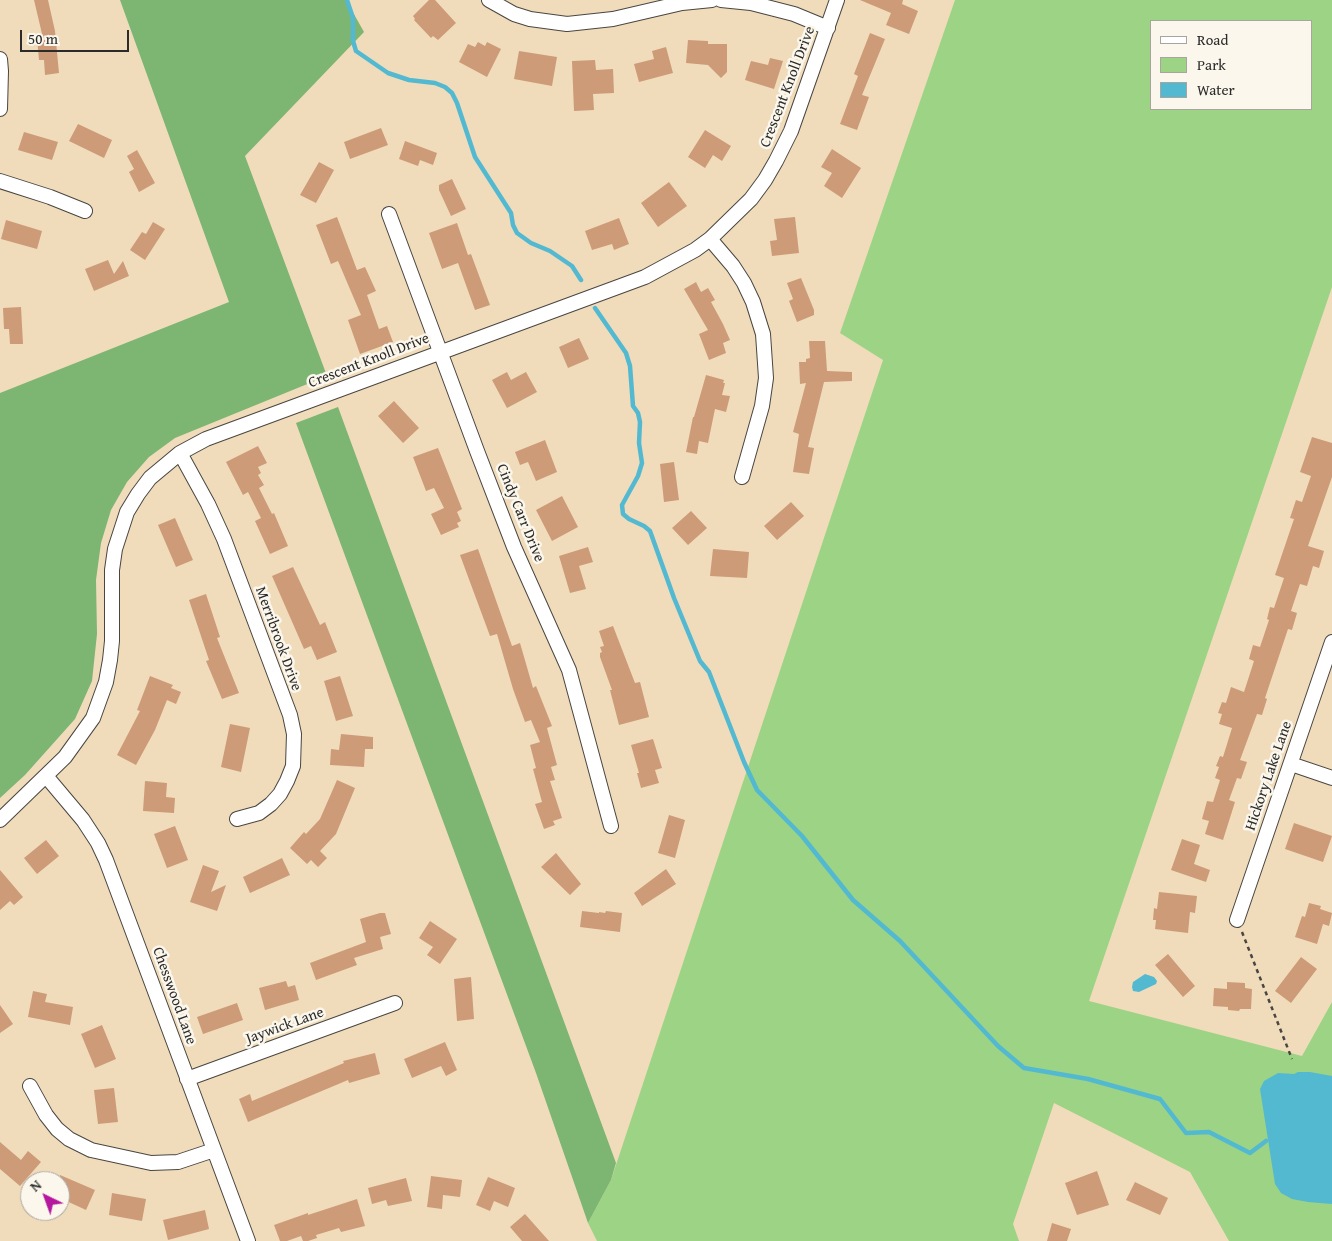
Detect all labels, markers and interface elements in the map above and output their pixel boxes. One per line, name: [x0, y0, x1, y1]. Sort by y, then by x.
scale bar: [22, 20, 131, 52]
legend: [1150, 20, 1312, 110]
street label: Crescent Knoll Drive: [757, 24, 819, 150]
text: 50 m: [28, 28, 58, 49]
text: Road: [1197, 29, 1228, 50]
text: Park: [1197, 54, 1226, 75]
text: Water: [1197, 79, 1235, 100]
street label: Crescent Knoll Drive: [306, 330, 432, 392]
street label: Cindy Carr Drive: [492, 461, 548, 565]
street label: Merribrook Drive: [251, 584, 305, 694]
street label: Hickory Lake Lane: [1242, 719, 1296, 833]
street label: Chesswood Lane: [148, 945, 200, 1047]
street label: Jaywick Lane: [244, 1004, 326, 1048]
north arrow: [20, 1171, 70, 1221]
text: N: [25, 1175, 46, 1196]

